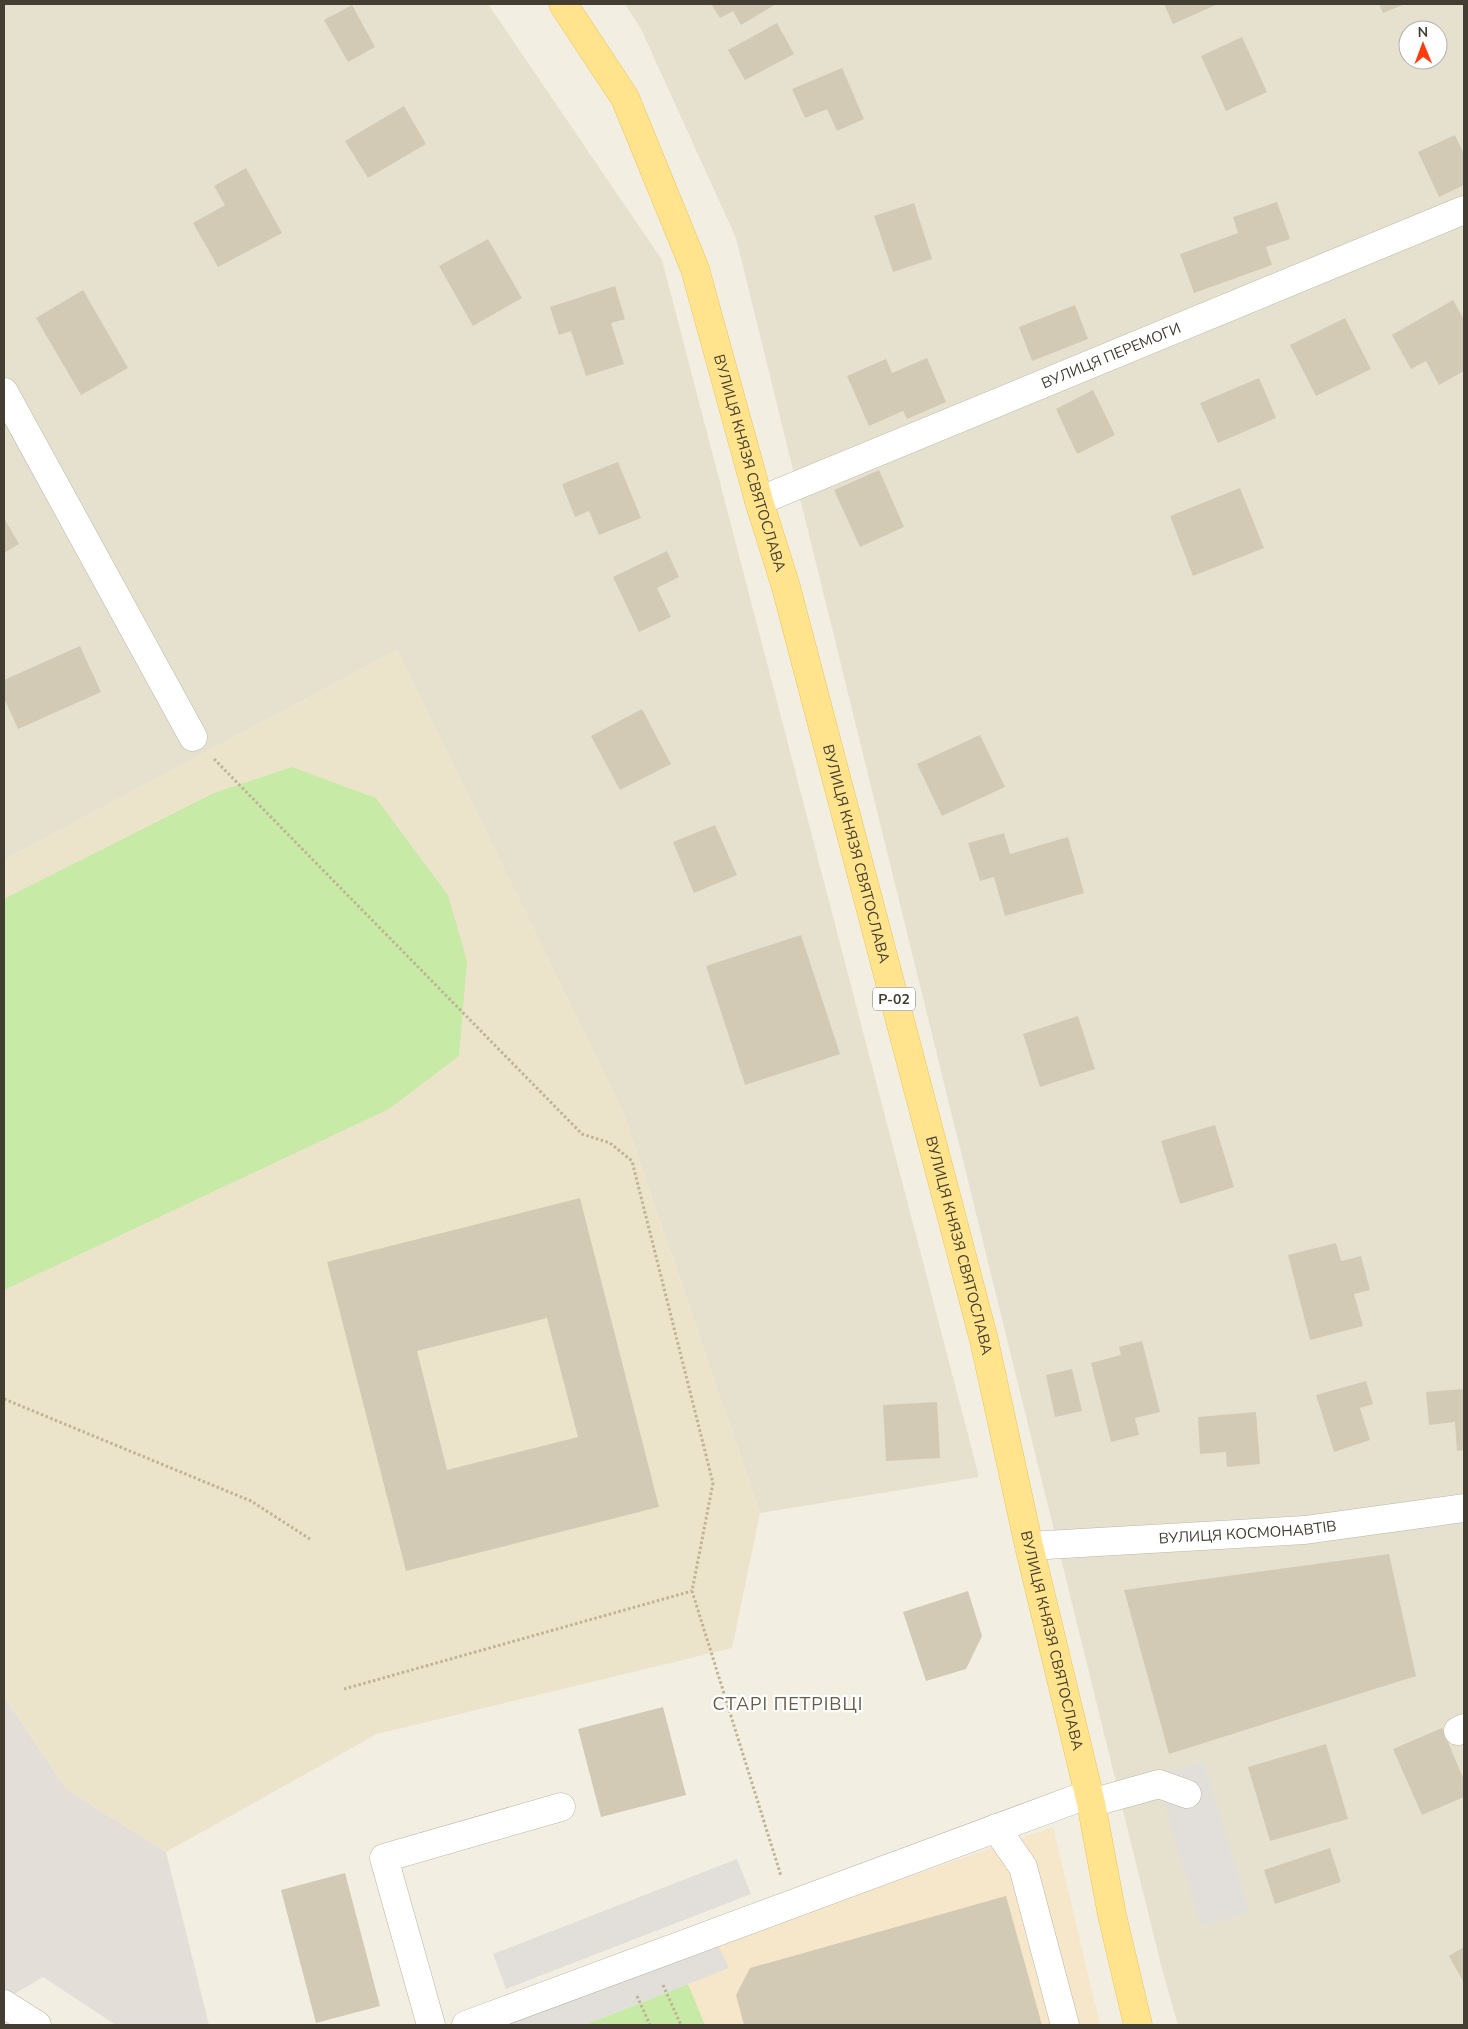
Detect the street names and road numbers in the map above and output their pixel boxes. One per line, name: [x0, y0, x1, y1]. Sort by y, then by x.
street label: ВУЛИЦЯ ПЕРЕМОГИ: [1038, 318, 1184, 393]
street label: ВУЛИЦЯ КНЯЗЯ СВЯТОСЛАВА: [709, 352, 791, 574]
street label: ВУЛИЦЯ КНЯЗЯ СВЯТОСЛАВА: [818, 742, 894, 965]
road number: Р-02: [873, 988, 915, 1011]
street label: ВУЛИЦЯ КНЯЗЯ СВЯТОСЛАВА: [921, 1134, 997, 1357]
street label: ВУЛИЦЯ КОСМОНАВТІВ: [1158, 1516, 1338, 1548]
street label: ВУЛИЦЯ КНЯЗЯ СВЯТОСЛАВА: [1016, 1529, 1088, 1753]

